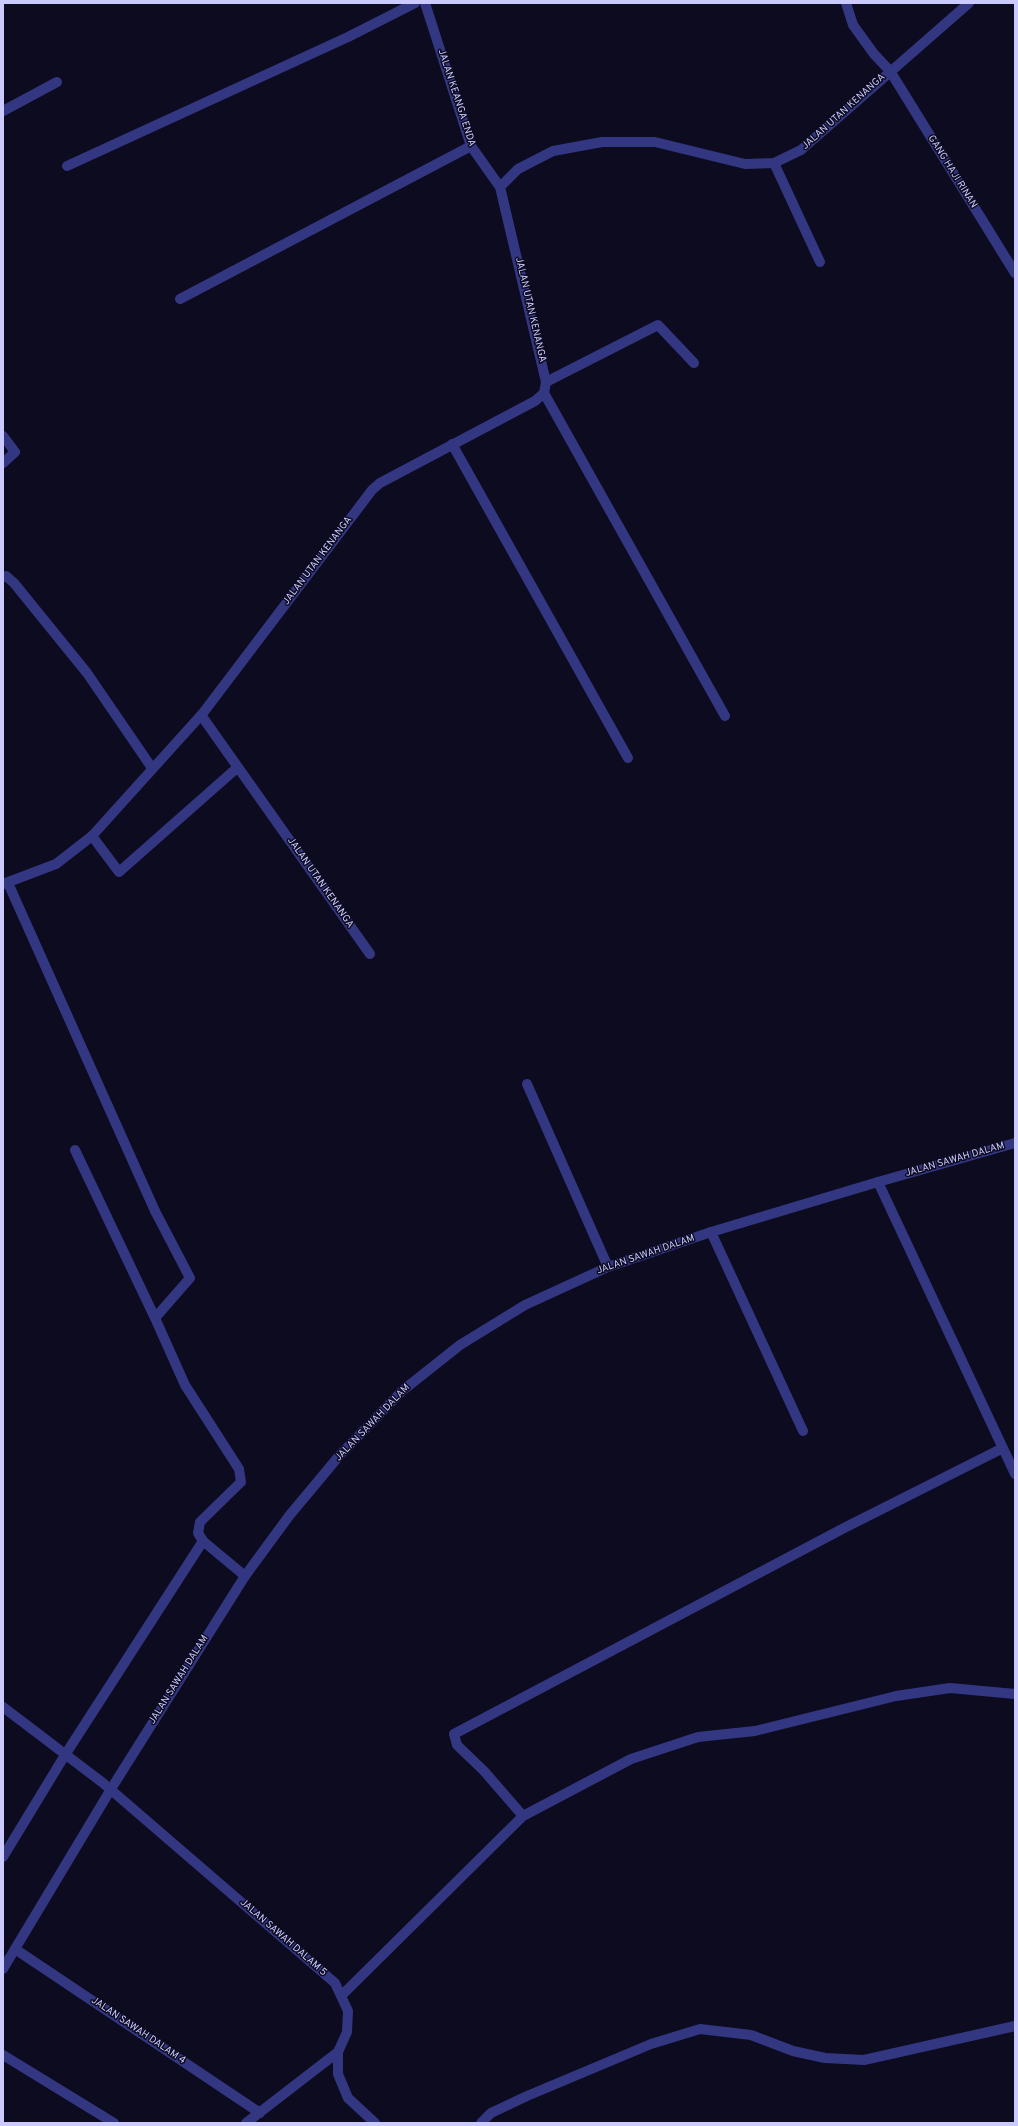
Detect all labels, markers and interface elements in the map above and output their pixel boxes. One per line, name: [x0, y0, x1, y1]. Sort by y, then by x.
street label: JALAN KEANGA ENDA: [435, 48, 477, 148]
street label: JALAN UTAN KENANGA: [800, 72, 888, 152]
street label: GANG HAJI RINAN: [925, 133, 979, 211]
street label: JALAN UTAN KENANGA: [512, 256, 548, 364]
street label: JALAN UTAN KENANGA: [281, 514, 355, 608]
street label: JALAN UTAN KENANGA: [284, 835, 356, 931]
street label: JALAN SAWAH DALAM: [904, 1140, 1006, 1180]
street label: JALAN SAWAH DALAM: [595, 1233, 697, 1277]
street label: JALAN SAWAH DALAM: [333, 1382, 413, 1464]
street label: JALAN SAWAH DALAM: [147, 1633, 211, 1727]
street label: JALAN SAWAH DALAM 5: [237, 1897, 329, 1979]
street label: JALAN SAWAH DALAM 4: [89, 1995, 187, 2067]

